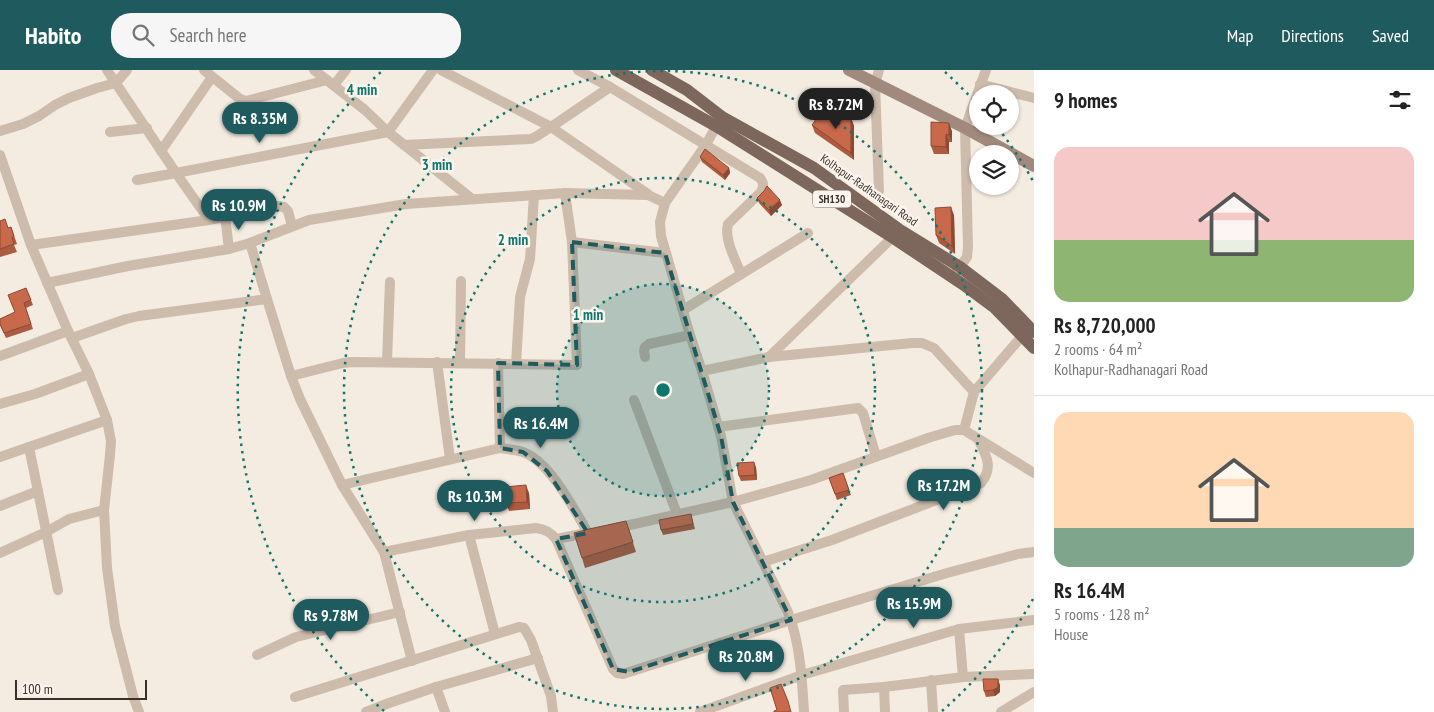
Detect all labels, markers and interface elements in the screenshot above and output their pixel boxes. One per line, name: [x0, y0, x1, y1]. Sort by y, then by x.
search box: [111, 13, 461, 58]
text: Habito: [25, 20, 81, 51]
icon: search: [129, 21, 157, 49]
text: Search here: [169, 23, 247, 47]
text: Map: [1227, 24, 1253, 47]
text: Directions: [1281, 24, 1344, 47]
text: Saved: [1372, 24, 1409, 47]
text: 4 min: [347, 80, 377, 99]
map controls: [969, 85, 1019, 195]
button: locate: [969, 85, 1019, 135]
icon: filters: [1386, 86, 1414, 114]
text: 9 homes: [1054, 87, 1117, 114]
pin: Rs 8.72M: [784, 88, 888, 130]
text: Rs 8.72M: [809, 94, 863, 114]
pin: Rs 8.35M: [208, 102, 312, 144]
text: Rs 8.35M: [233, 108, 287, 128]
button: layers: [969, 145, 1019, 195]
street label: Kolhapur-Radhanagari Road: [818, 150, 921, 229]
text: 3 min: [422, 155, 452, 174]
icon: home: [1189, 179, 1279, 269]
pin: Rs 10.9M: [187, 189, 291, 231]
road number: SH130: [813, 190, 851, 208]
text: Rs 10.9M: [212, 195, 266, 215]
text: 2 min: [498, 230, 528, 249]
text: 1 min: [573, 305, 603, 324]
text: Rs 8,720,000: [1054, 312, 1156, 339]
text: 2 rooms · 64 m²: [1054, 339, 1142, 359]
text: Kolhapur-Radhanagari Road: [1054, 359, 1208, 379]
centre of rings: [654, 381, 672, 399]
pin: Rs 16.4M: [489, 406, 593, 449]
text: Rs 16.4M: [514, 413, 568, 433]
icon: home: [1189, 445, 1279, 535]
pin: Rs 17.2M: [892, 468, 996, 511]
text: Rs 17.2M: [918, 475, 970, 495]
pin: Rs 10.3M: [423, 480, 527, 522]
text: Rs 10.3M: [448, 486, 502, 506]
text: Rs 16.4M: [1054, 577, 1125, 604]
pin: Rs 15.9M: [862, 586, 966, 629]
text: Rs 15.9M: [887, 593, 941, 613]
pin: Rs 9.78M: [279, 598, 383, 641]
text: 5 rooms · 128 m²: [1054, 604, 1150, 624]
text: Rs 9.78M: [304, 605, 358, 625]
text: House: [1054, 624, 1088, 644]
pin: Rs 20.8M: [694, 640, 798, 682]
text: Rs 20.8M: [719, 646, 773, 666]
scale bar: [15, 677, 148, 700]
text: 100 m: [22, 680, 53, 698]

